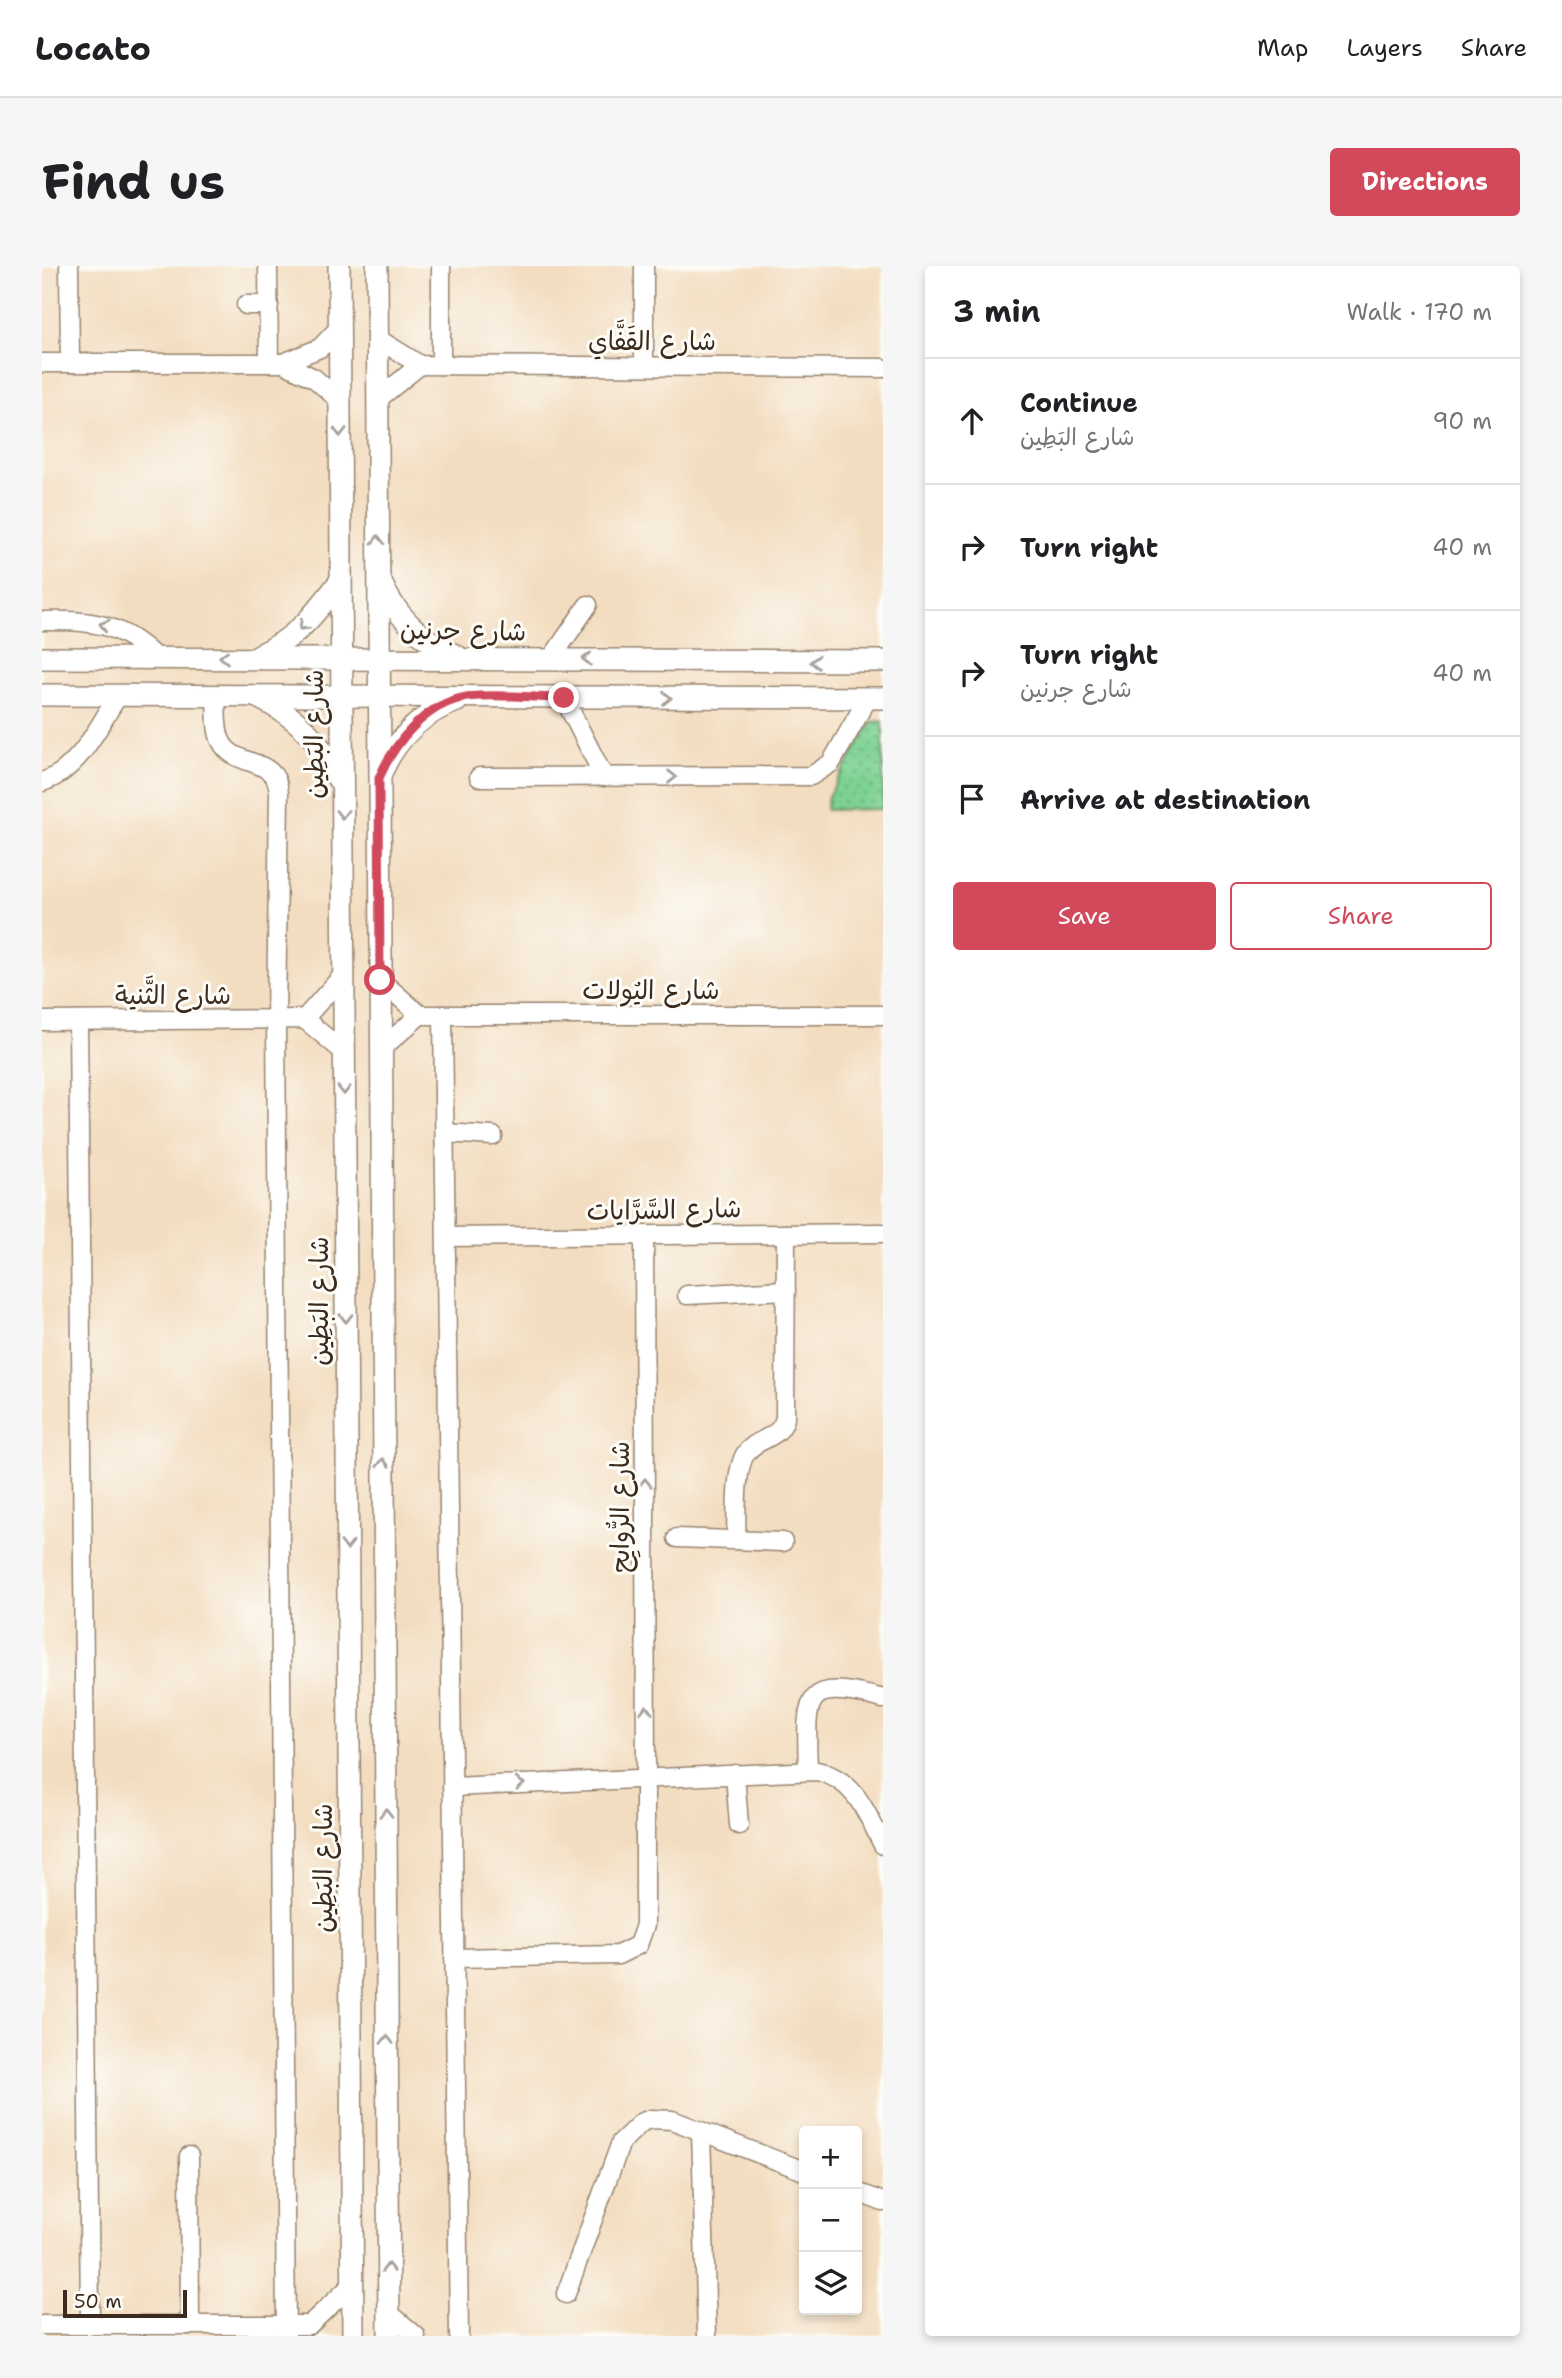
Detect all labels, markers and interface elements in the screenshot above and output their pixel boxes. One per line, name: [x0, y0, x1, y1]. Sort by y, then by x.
text: Locato: [35, 26, 151, 71]
text: Map: [1257, 32, 1308, 64]
text: Layers: [1346, 32, 1423, 64]
text: Share: [1461, 32, 1527, 64]
button: Directions: [1330, 148, 1520, 216]
text: Find us: [42, 149, 225, 215]
text: 3 min: [953, 291, 1040, 332]
text: Walk · 170 m: [1347, 297, 1492, 327]
street label: شارع القَفَّاي: [588, 319, 716, 360]
text: Continue: [1020, 385, 1138, 420]
icon: ahead: [953, 402, 991, 440]
text: 90 m: [1432, 406, 1492, 436]
text: شارع البَطِين: [1020, 422, 1135, 452]
one-way arrow: [332, 427, 348, 438]
icon: right: [953, 528, 991, 566]
text: Turn right: [1020, 530, 1158, 565]
text: 40 m: [1432, 532, 1492, 562]
one-way arrow: [370, 534, 386, 545]
street label: شارع جرنين: [399, 611, 527, 650]
one-way arrow: [298, 618, 311, 630]
one-way arrow: [98, 619, 110, 634]
text: Turn right: [1020, 637, 1158, 672]
one-way arrow: [218, 649, 229, 665]
one-way arrow: [582, 652, 593, 667]
one-way arrow: [809, 654, 820, 669]
icon: right: [953, 654, 991, 692]
text: 40 m: [1432, 658, 1492, 688]
street label: شارع البَطِين: [296, 669, 332, 799]
text: شارع جرنين: [1020, 674, 1132, 704]
route end: [548, 682, 579, 713]
one-way arrow: [663, 690, 673, 706]
one-way arrow: [668, 769, 678, 785]
icon: arrive: [953, 780, 991, 818]
text: Arrive at destination: [1020, 782, 1310, 817]
one-way arrow: [334, 809, 350, 820]
button: Save: [953, 882, 1216, 950]
button: Share: [1230, 882, 1492, 950]
route start: [364, 964, 395, 995]
street label: شارع اليُولات: [582, 972, 720, 1008]
street label: شارع الثَّنية: [115, 975, 231, 1013]
one-way arrow: [336, 1086, 352, 1096]
street label: شارع السَّرَّايات: [586, 1190, 742, 1229]
street label: شارع البَطِين: [301, 1236, 337, 1366]
one-way arrow: [338, 1313, 354, 1324]
street label: شارع الرُّوايِح: [602, 1441, 641, 1573]
one-way arrow: [376, 1457, 391, 1468]
one-way arrow: [637, 1477, 653, 1488]
one-way arrow: [339, 1541, 355, 1551]
one-way arrow: [638, 1705, 654, 1715]
one-way arrow: [515, 1777, 526, 1792]
street label: شارع البَطِين: [305, 1803, 341, 1933]
one-way arrow: [378, 1807, 393, 1818]
one-way arrow: [379, 2035, 395, 2045]
map controls: [799, 2126, 862, 2315]
button: +: [799, 2126, 862, 2189]
button: −: [799, 2189, 862, 2252]
button: layers: [799, 2252, 862, 2315]
one-way arrow: [380, 2262, 396, 2273]
scale bar: [63, 2287, 187, 2319]
text: 50 m: [74, 2289, 122, 2314]

